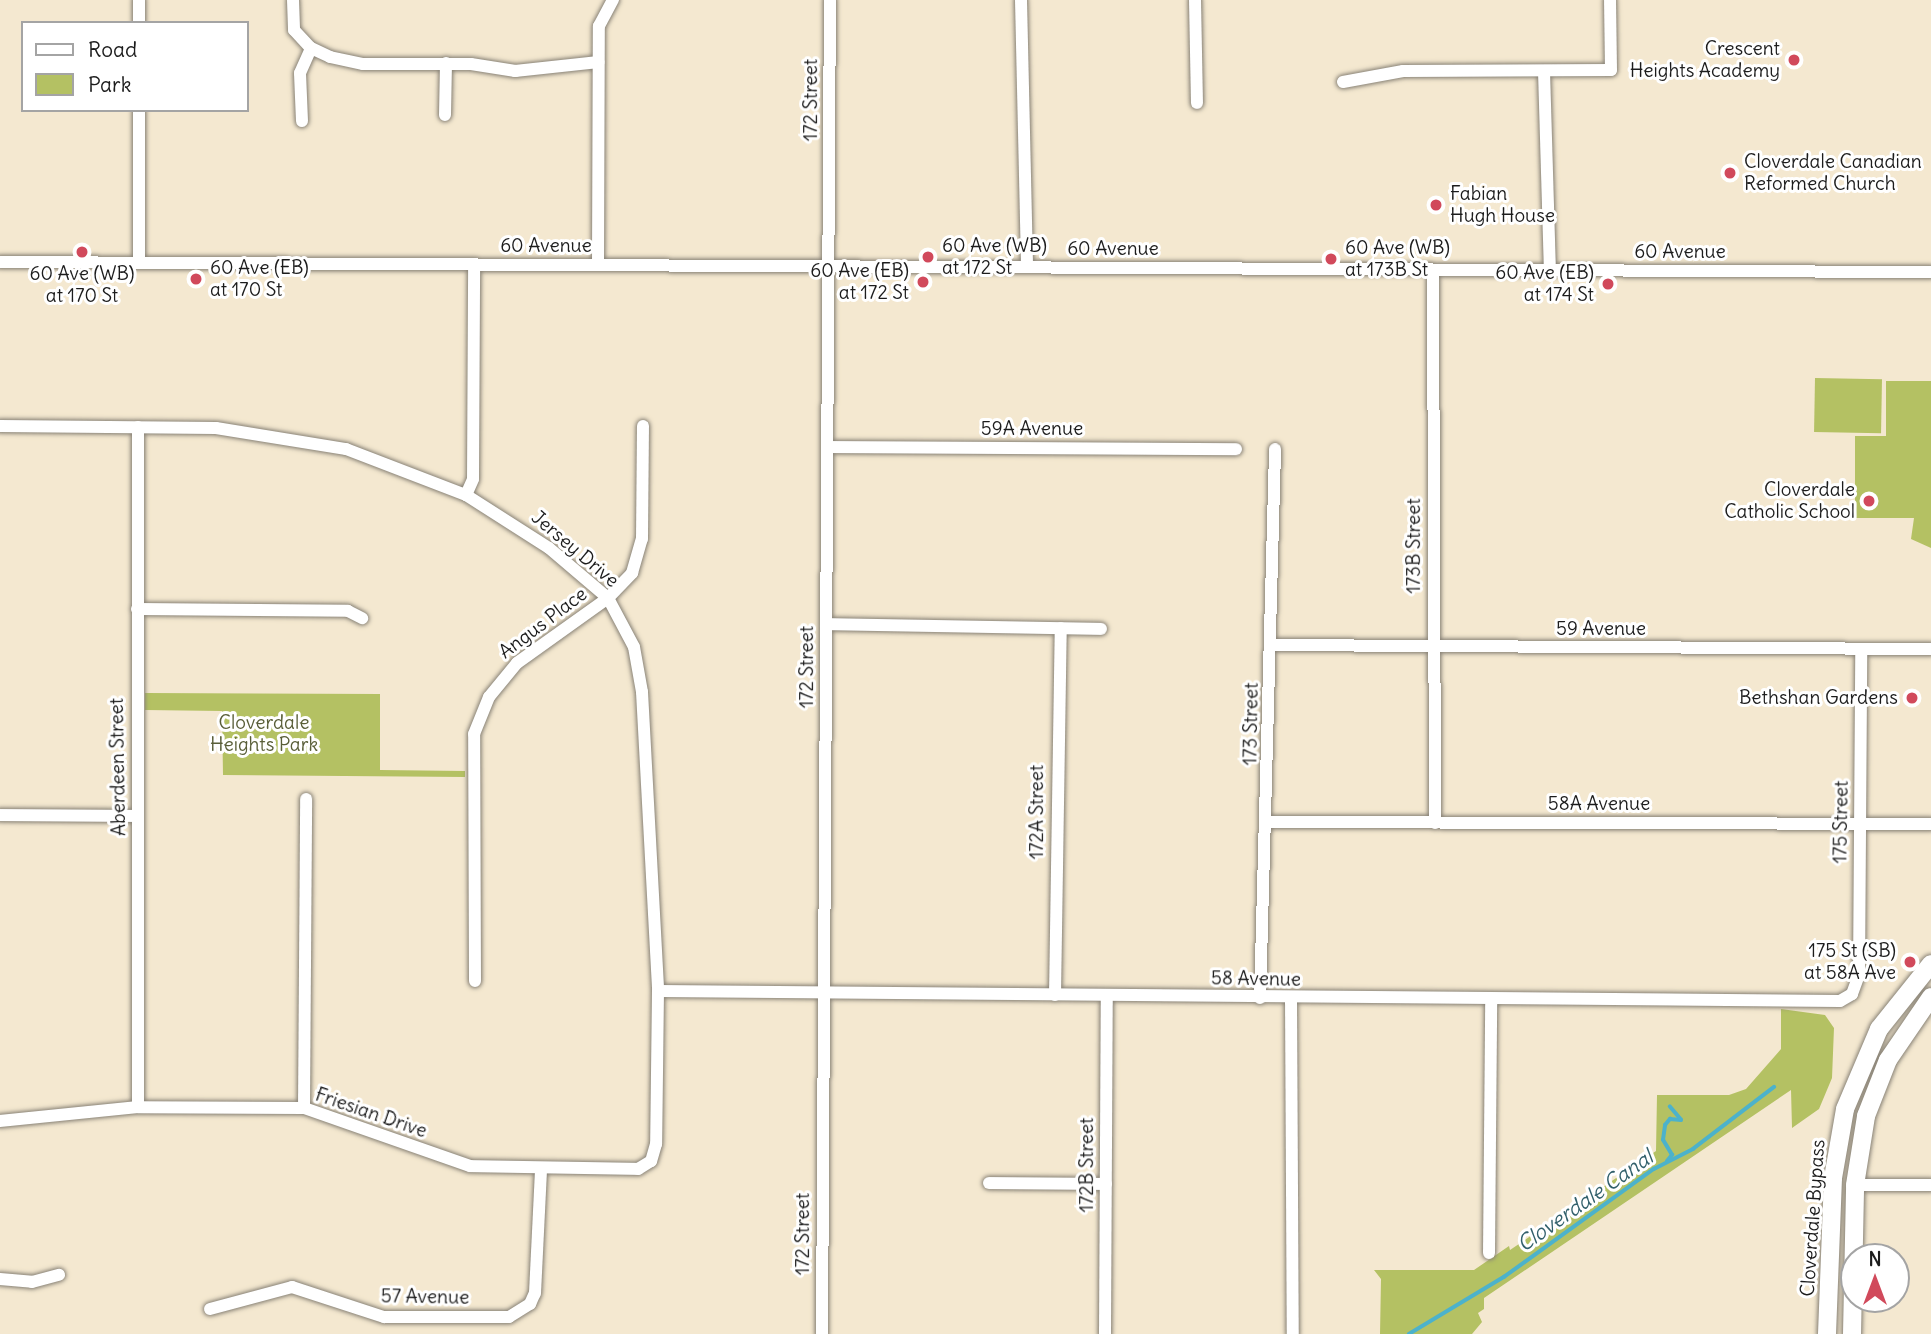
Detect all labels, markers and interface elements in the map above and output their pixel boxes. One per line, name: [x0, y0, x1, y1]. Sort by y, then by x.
legend: [21, 21, 248, 112]
text: Road: [88, 36, 137, 63]
place label: Crescent Heights Academy: [1630, 38, 1780, 82]
marker: Crescent Heights Academy: [1786, 52, 1802, 68]
street label: 172 Street: [800, 59, 822, 141]
text: Park: [88, 71, 131, 98]
place label: Cloverdale Canadian Reformed Church: [1744, 151, 1922, 195]
marker: Cloverdale Canadian Reformed Church: [1722, 165, 1738, 181]
place label: Fabian Hugh House: [1450, 183, 1555, 227]
marker: Fabian Hugh House: [1428, 197, 1444, 213]
street label: 60 Avenue: [500, 235, 592, 257]
place label: 60 Ave (WB) at 172 St: [942, 235, 1047, 279]
place label: 60 Ave (WB) at 173B St: [1345, 237, 1450, 281]
street label: 60 Avenue: [1067, 238, 1159, 260]
street label: 60 Avenue: [1634, 241, 1726, 263]
marker: 60 Ave (WB) at 170 St: [74, 244, 90, 260]
marker: 60 Ave (WB) at 172 St: [920, 249, 936, 265]
marker: 60 Ave (WB) at 173B St: [1323, 251, 1339, 267]
place label: 60 Ave (EB) at 170 St: [210, 257, 309, 301]
place label: 60 Ave (EB) at 172 St: [810, 260, 909, 304]
place label: 60 Ave (EB) at 174 St: [1495, 262, 1594, 306]
place label: 60 Ave (WB) at 170 St: [30, 263, 134, 307]
marker: 60 Ave (EB) at 170 St: [188, 271, 204, 287]
marker: 60 Ave (EB) at 172 St: [915, 274, 931, 290]
marker: 60 Ave (EB) at 174 St: [1600, 276, 1616, 292]
street label: 59A Avenue: [981, 418, 1083, 440]
place label: Cloverdale Catholic School: [1724, 479, 1855, 523]
marker: Cloverdale Catholic School: [1861, 493, 1877, 509]
street label: 173B Street: [1403, 498, 1425, 594]
street label: Jersey Drive: [527, 506, 623, 592]
street label: Angus Place: [495, 583, 591, 663]
street label: 59 Avenue: [1556, 618, 1646, 640]
street label: 172 Street: [796, 626, 818, 708]
street label: 173 Street: [1239, 682, 1263, 766]
place label: Bethshan Gardens: [1739, 687, 1898, 709]
marker: Bethshan Gardens: [1904, 690, 1920, 706]
street label: Aberdeen Street: [105, 698, 131, 836]
park label: Cloverdale Heights Park: [210, 712, 318, 756]
street label: 172A Street: [1026, 765, 1048, 859]
street label: 175 Street: [1829, 780, 1853, 864]
street label: 58A Avenue: [1548, 793, 1650, 815]
place label: 175 St (SB) at 58A Ave: [1804, 940, 1896, 984]
marker: 175 St (SB) at 58A Ave: [1902, 954, 1918, 970]
street label: 58 Avenue: [1211, 967, 1301, 991]
street label: Friesian Drive: [312, 1083, 430, 1143]
street label: 172B Street: [1076, 1118, 1098, 1212]
street label: Cloverdale Bypass: [1796, 1139, 1830, 1297]
water label: Cloverdale Canal: [1512, 1145, 1658, 1257]
street label: 172 Street: [792, 1193, 814, 1275]
north arrow: [1840, 1243, 1910, 1313]
text: N: [1868, 1247, 1882, 1271]
street label: 57 Avenue: [381, 1285, 469, 1309]

